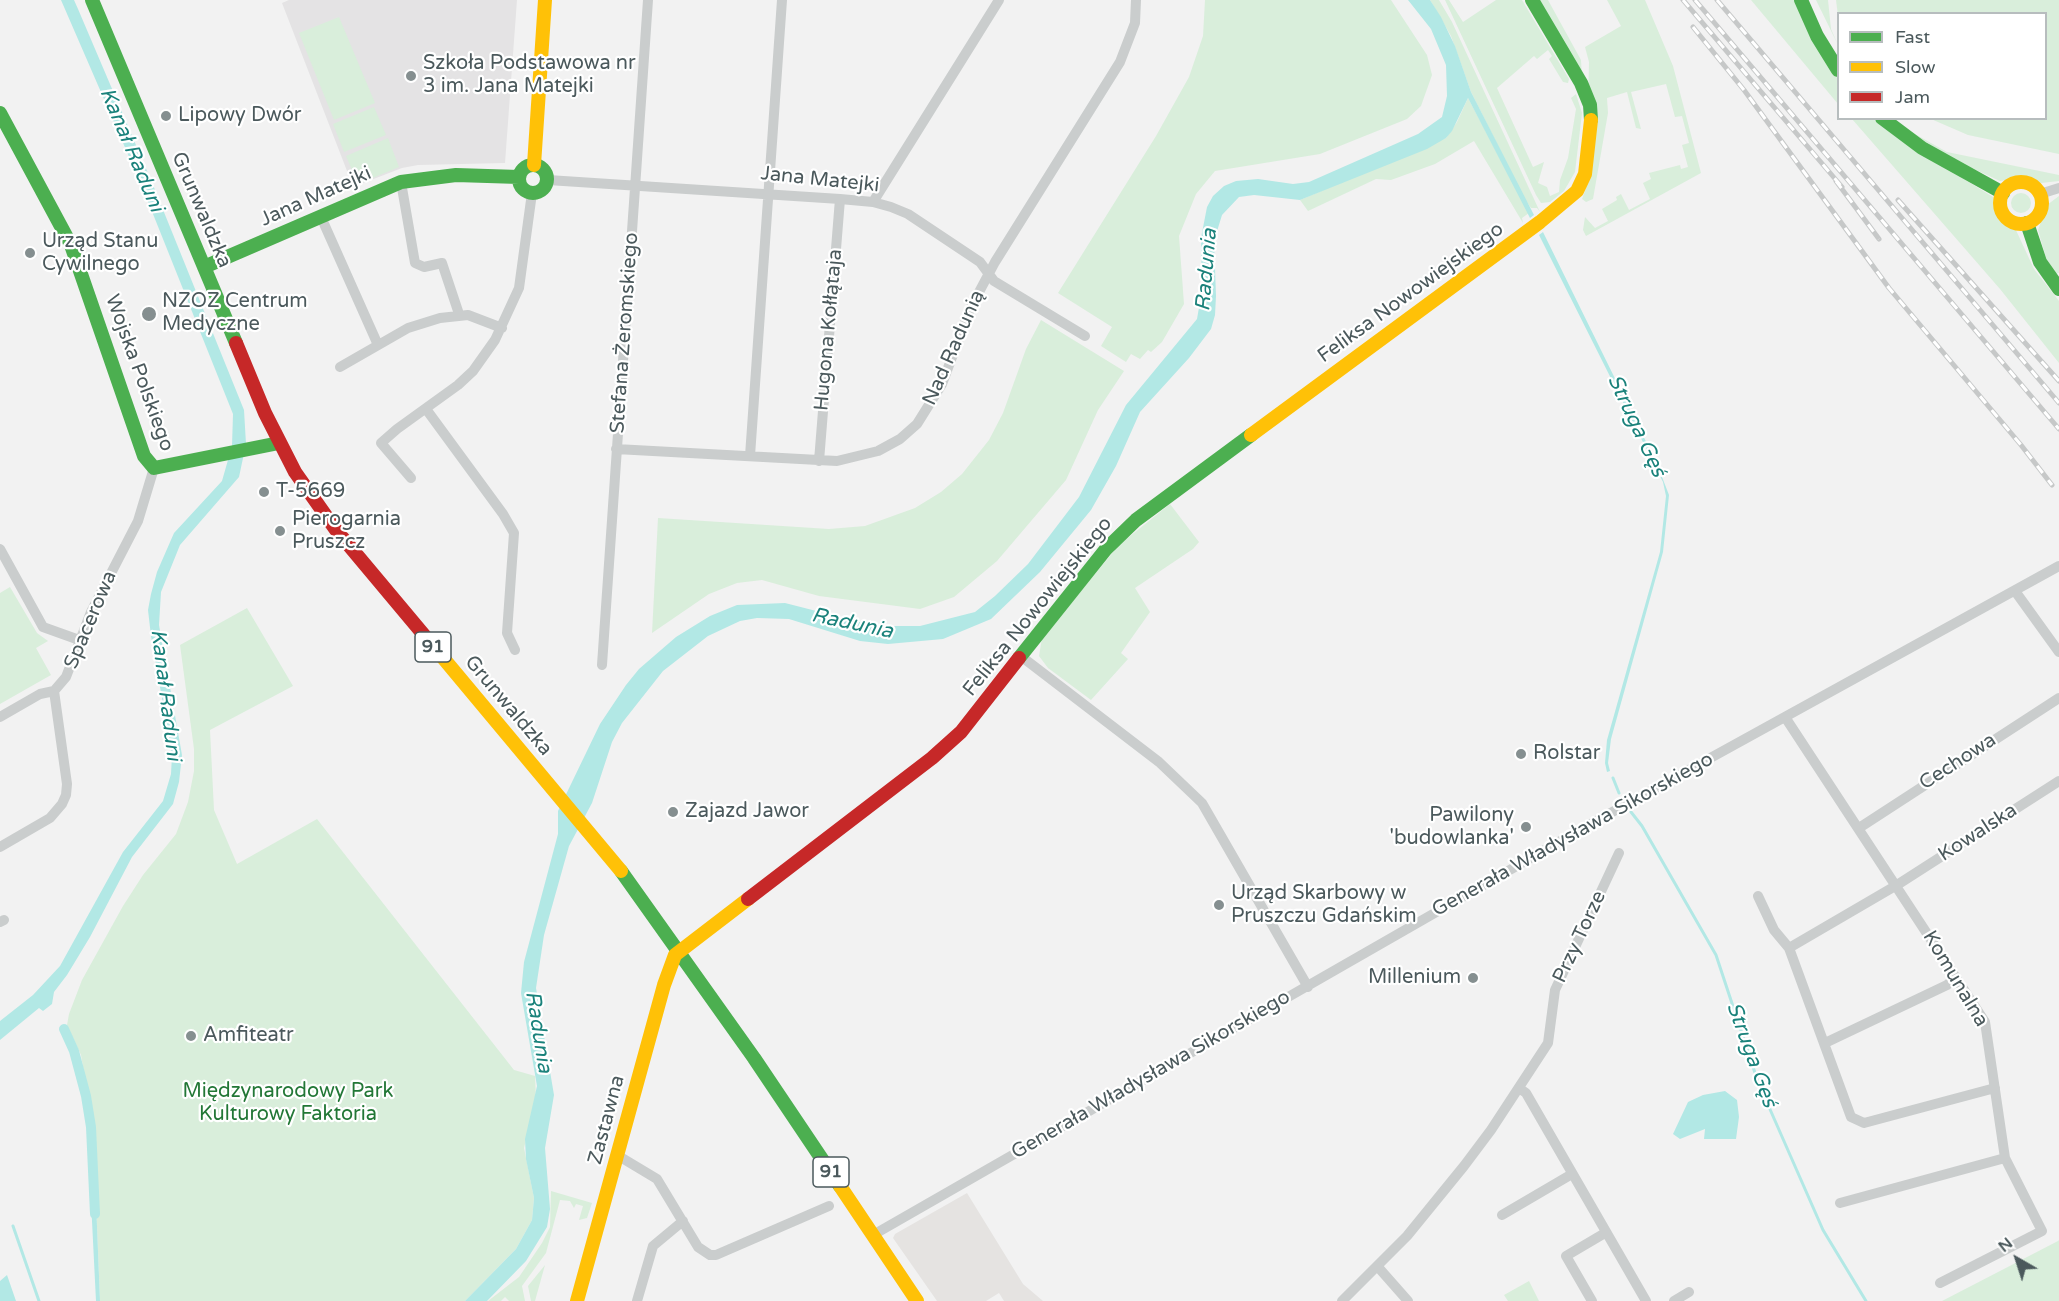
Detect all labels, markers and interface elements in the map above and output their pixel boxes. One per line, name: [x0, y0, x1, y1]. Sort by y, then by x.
legend: [1837, 12, 2047, 120]
text: Fast: [1895, 26, 1930, 48]
place label: Szkoła Podstawowa nr 3 im. Jana Matejki: [423, 52, 636, 99]
text: Slow: [1895, 56, 1936, 78]
marker: Szkoła Podstawowa nr 3 im. Jana Matejki: [404, 69, 418, 83]
water label: Kanał Raduni: [94, 84, 168, 216]
text: Jam: [1895, 86, 1930, 108]
place label: Lipowy Dwór: [178, 104, 301, 128]
marker: Lipowy Dwór: [159, 109, 173, 123]
street label: Grunwaldzka: [166, 148, 236, 272]
street label: Jana Matejki: [257, 162, 375, 232]
street label: Jana Matejki: [759, 162, 881, 198]
street label: Feliksa Nowowiejskiego: [1313, 218, 1509, 368]
water label: Radunia: [1191, 228, 1223, 312]
place label: Urząd Stanu Cywilnego: [42, 230, 158, 277]
street label: Stefana Żeromskiego: [606, 232, 644, 434]
marker: Urząd Stanu Cywilnego: [23, 246, 37, 260]
street label: Hugona Kołłątaja: [810, 248, 848, 412]
street label: Nad Radunią: [918, 287, 990, 409]
place label: NZOZ Centrum Medyczne: [162, 290, 308, 337]
street label: Wojska Polskiego: [99, 291, 179, 455]
marker: NZOZ Centrum Medyczne: [140, 305, 158, 323]
water label: Struga Gęś: [1601, 371, 1671, 481]
place label: T-5669: [276, 480, 345, 504]
marker: T-5669: [257, 485, 271, 499]
place label: Pierogarnia Pruszcz: [292, 508, 401, 555]
street label: Feliksa Nowowiejskiego: [958, 512, 1118, 702]
marker: Pierogarnia Pruszcz: [273, 524, 287, 538]
street label: Spacerowa: [60, 567, 122, 673]
water label: Radunia: [809, 603, 895, 645]
water label: Kanał Raduni: [144, 628, 186, 762]
road number: 91: [415, 632, 451, 662]
street label: Grunwaldzka: [459, 651, 557, 761]
street label: Cechowa: [1915, 728, 2001, 796]
place label: Rolstar: [1533, 742, 1600, 766]
street label: Generała Władysława Sikorskiego: [1428, 747, 1718, 923]
marker: Rolstar: [1514, 747, 1528, 761]
street label: Kowalska: [1934, 799, 2022, 867]
place label: Zajazd Jawor: [685, 800, 809, 824]
place label: Pawilony 'budowlanka': [1390, 804, 1514, 851]
marker: Zajazd Jawor: [666, 805, 680, 819]
marker: Pawilony 'budowlanka': [1519, 820, 1533, 834]
place label: Urząd Skarbowy w Pruszczu Gdańskim: [1231, 882, 1417, 929]
street label: Przy Torze: [1548, 887, 1612, 987]
marker: Urząd Skarbowy w Pruszczu Gdańskim: [1212, 898, 1226, 912]
street label: Komunalna: [1917, 927, 1993, 1031]
place label: Millenium: [1368, 966, 1461, 990]
marker: Millenium: [1466, 971, 1480, 985]
street label: Generała Władysława Sikorskiego: [1007, 985, 1295, 1165]
water label: Radunia: [519, 989, 557, 1075]
water label: Struga Gęś: [1720, 999, 1782, 1111]
place label: Amfiteatr: [203, 1024, 294, 1048]
marker: Amfiteatr: [184, 1029, 198, 1043]
street label: Zastawna: [584, 1073, 630, 1167]
park label: Międzynarodowy Park Kulturowy Faktoria: [183, 1080, 393, 1127]
road number: 91: [813, 1157, 849, 1187]
north arrow: [1987, 1229, 2047, 1289]
text: N: [1994, 1233, 2017, 1257]

